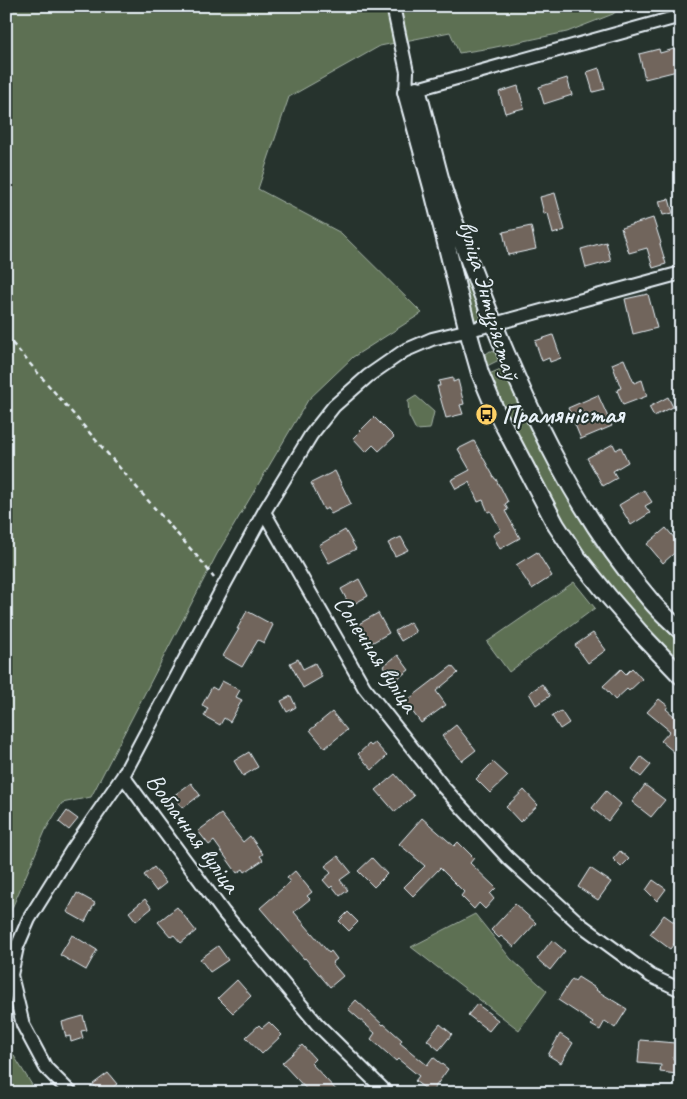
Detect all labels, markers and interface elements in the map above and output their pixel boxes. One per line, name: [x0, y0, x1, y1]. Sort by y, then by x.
street label: вуліца Энтузіястаў: [450, 217, 527, 385]
place label: Прамяністая: [502, 399, 626, 431]
bus stop icon: Прамяністая: [474, 403, 498, 427]
street label: Сонечная вуліца: [326, 589, 427, 720]
street label: Воблачная вуліца: [139, 767, 249, 901]

